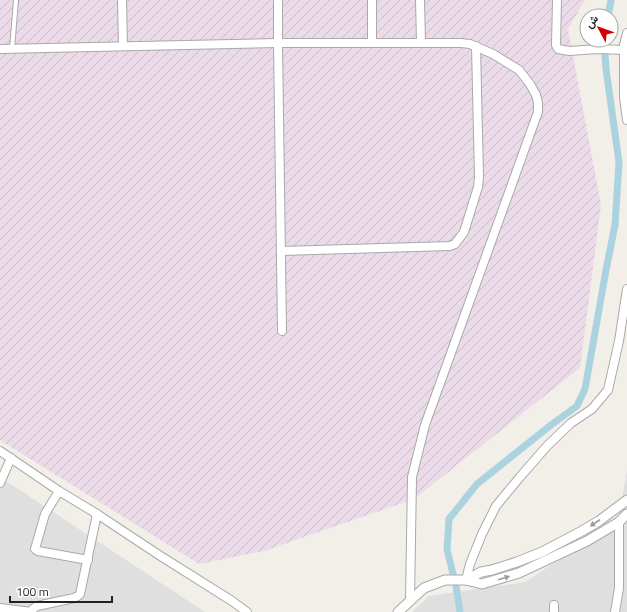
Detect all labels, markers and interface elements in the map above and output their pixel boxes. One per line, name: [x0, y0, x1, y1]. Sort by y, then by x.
north arrow: [579, 8, 619, 48]
text: ش: [581, 11, 602, 32]
one-way arrow: [590, 519, 600, 527]
one-way arrow: [498, 575, 510, 581]
scale bar: [10, 578, 112, 604]
text: 100 m: [16, 582, 49, 601]

